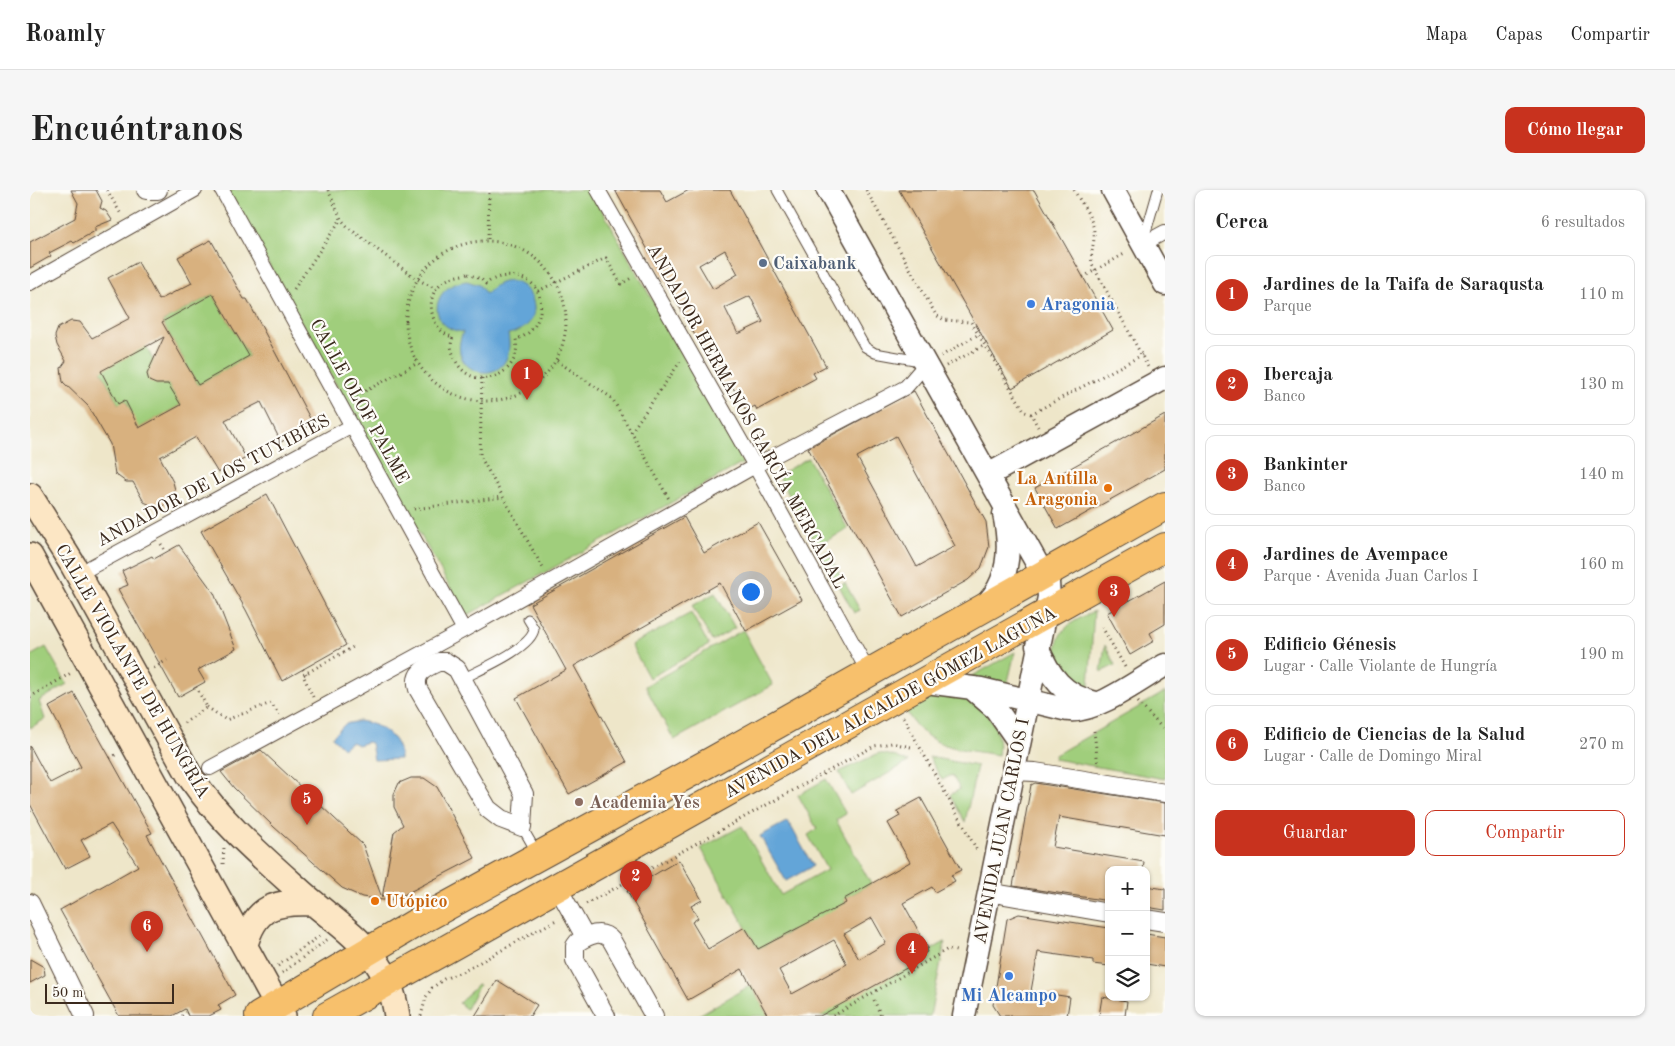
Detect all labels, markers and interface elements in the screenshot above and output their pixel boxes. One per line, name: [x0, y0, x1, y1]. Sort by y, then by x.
text: Roamly: [25, 23, 106, 47]
text: Mapa: [1425, 26, 1468, 44]
text: Capas: [1496, 26, 1543, 44]
text: Compartir: [1571, 26, 1650, 44]
button: Cómo llegar: [1505, 107, 1645, 153]
text: Encuéntranos: [30, 113, 243, 148]
text: Cerca: [1215, 212, 1268, 233]
text: 6 resultados: [1541, 215, 1625, 231]
street label: ANDADOR HERMANOS GARCÍA MERCADAL: [644, 239, 852, 592]
place label: Caixabank: [773, 255, 857, 273]
marker: Caixabank: [757, 257, 769, 269]
text: Jardines de la Taifa de Saraqusta: [1263, 276, 1544, 295]
text: 1: [1227, 287, 1237, 303]
text: 110 m: [1579, 287, 1624, 303]
place label: Aragonia: [1041, 296, 1115, 314]
marker: Aragonia: [1025, 298, 1037, 310]
text: Parque: [1263, 299, 1312, 315]
street label: CALLE OLOF PALME: [306, 316, 412, 487]
pin: 1: [511, 359, 543, 400]
text: Ibercaja: [1263, 366, 1333, 385]
text: 2: [1227, 377, 1237, 393]
text: 130 m: [1579, 377, 1624, 393]
text: Banco: [1263, 389, 1306, 405]
street label: ANDADOR DE LOS TUYIBÍES: [92, 408, 333, 550]
text: Bankinter: [1263, 456, 1348, 475]
text: 3: [1227, 467, 1237, 483]
text: 140 m: [1579, 467, 1624, 483]
place label: La Antilla - Aragonia: [1012, 470, 1098, 509]
text: Banco: [1263, 479, 1306, 495]
marker: La Antilla - Aragonia: [1102, 482, 1114, 494]
street label: CALLE VIOLANTE DE HUNGRÍA: [52, 539, 216, 802]
text: Jardines de Avempace: [1263, 546, 1448, 565]
text: 4: [1227, 557, 1237, 573]
text: 160 m: [1579, 557, 1624, 573]
text: Parque · Avenida Juan Carlos I: [1263, 569, 1478, 585]
pin: 3: [1098, 576, 1130, 617]
your location: [738, 579, 764, 605]
street label: AVENIDA DEL ALCALDE GÓMEZ LAGUNA: [719, 599, 1060, 802]
text: Edificio Génesis: [1263, 636, 1396, 655]
text: 5: [1227, 647, 1237, 663]
text: 190 m: [1579, 647, 1624, 663]
text: Lugar · Calle Violante de Hungría: [1263, 659, 1498, 675]
street label: AVENIDA JUAN CARLOS I: [971, 717, 1033, 946]
text: Edificio de Ciencias de la Salud: [1263, 726, 1525, 745]
text: 6: [1227, 737, 1237, 753]
text: 270 m: [1579, 737, 1624, 753]
text: Lugar · Calle de Domingo Miral: [1263, 749, 1482, 765]
pin: 5: [291, 784, 323, 825]
place label: Academia Yes: [589, 794, 700, 812]
marker: Academia Yes: [573, 796, 585, 808]
button: Guardar: [1215, 810, 1415, 856]
button: Compartir: [1425, 810, 1625, 856]
pin: 2: [620, 861, 652, 902]
map controls: [1105, 866, 1150, 1001]
button: +: [1105, 866, 1150, 911]
place label: Utópico: [385, 893, 448, 911]
marker: Utópico: [369, 895, 381, 907]
pin: 6: [131, 911, 163, 952]
button: −: [1105, 911, 1150, 956]
pin: 4: [896, 933, 928, 974]
button: layers: [1105, 956, 1150, 1001]
marker: Mi Alcampo: [1003, 970, 1015, 982]
scale bar: [45, 981, 174, 1004]
text: 50 m: [52, 986, 83, 1000]
place label: Mi Alcampo: [961, 987, 1057, 1005]

